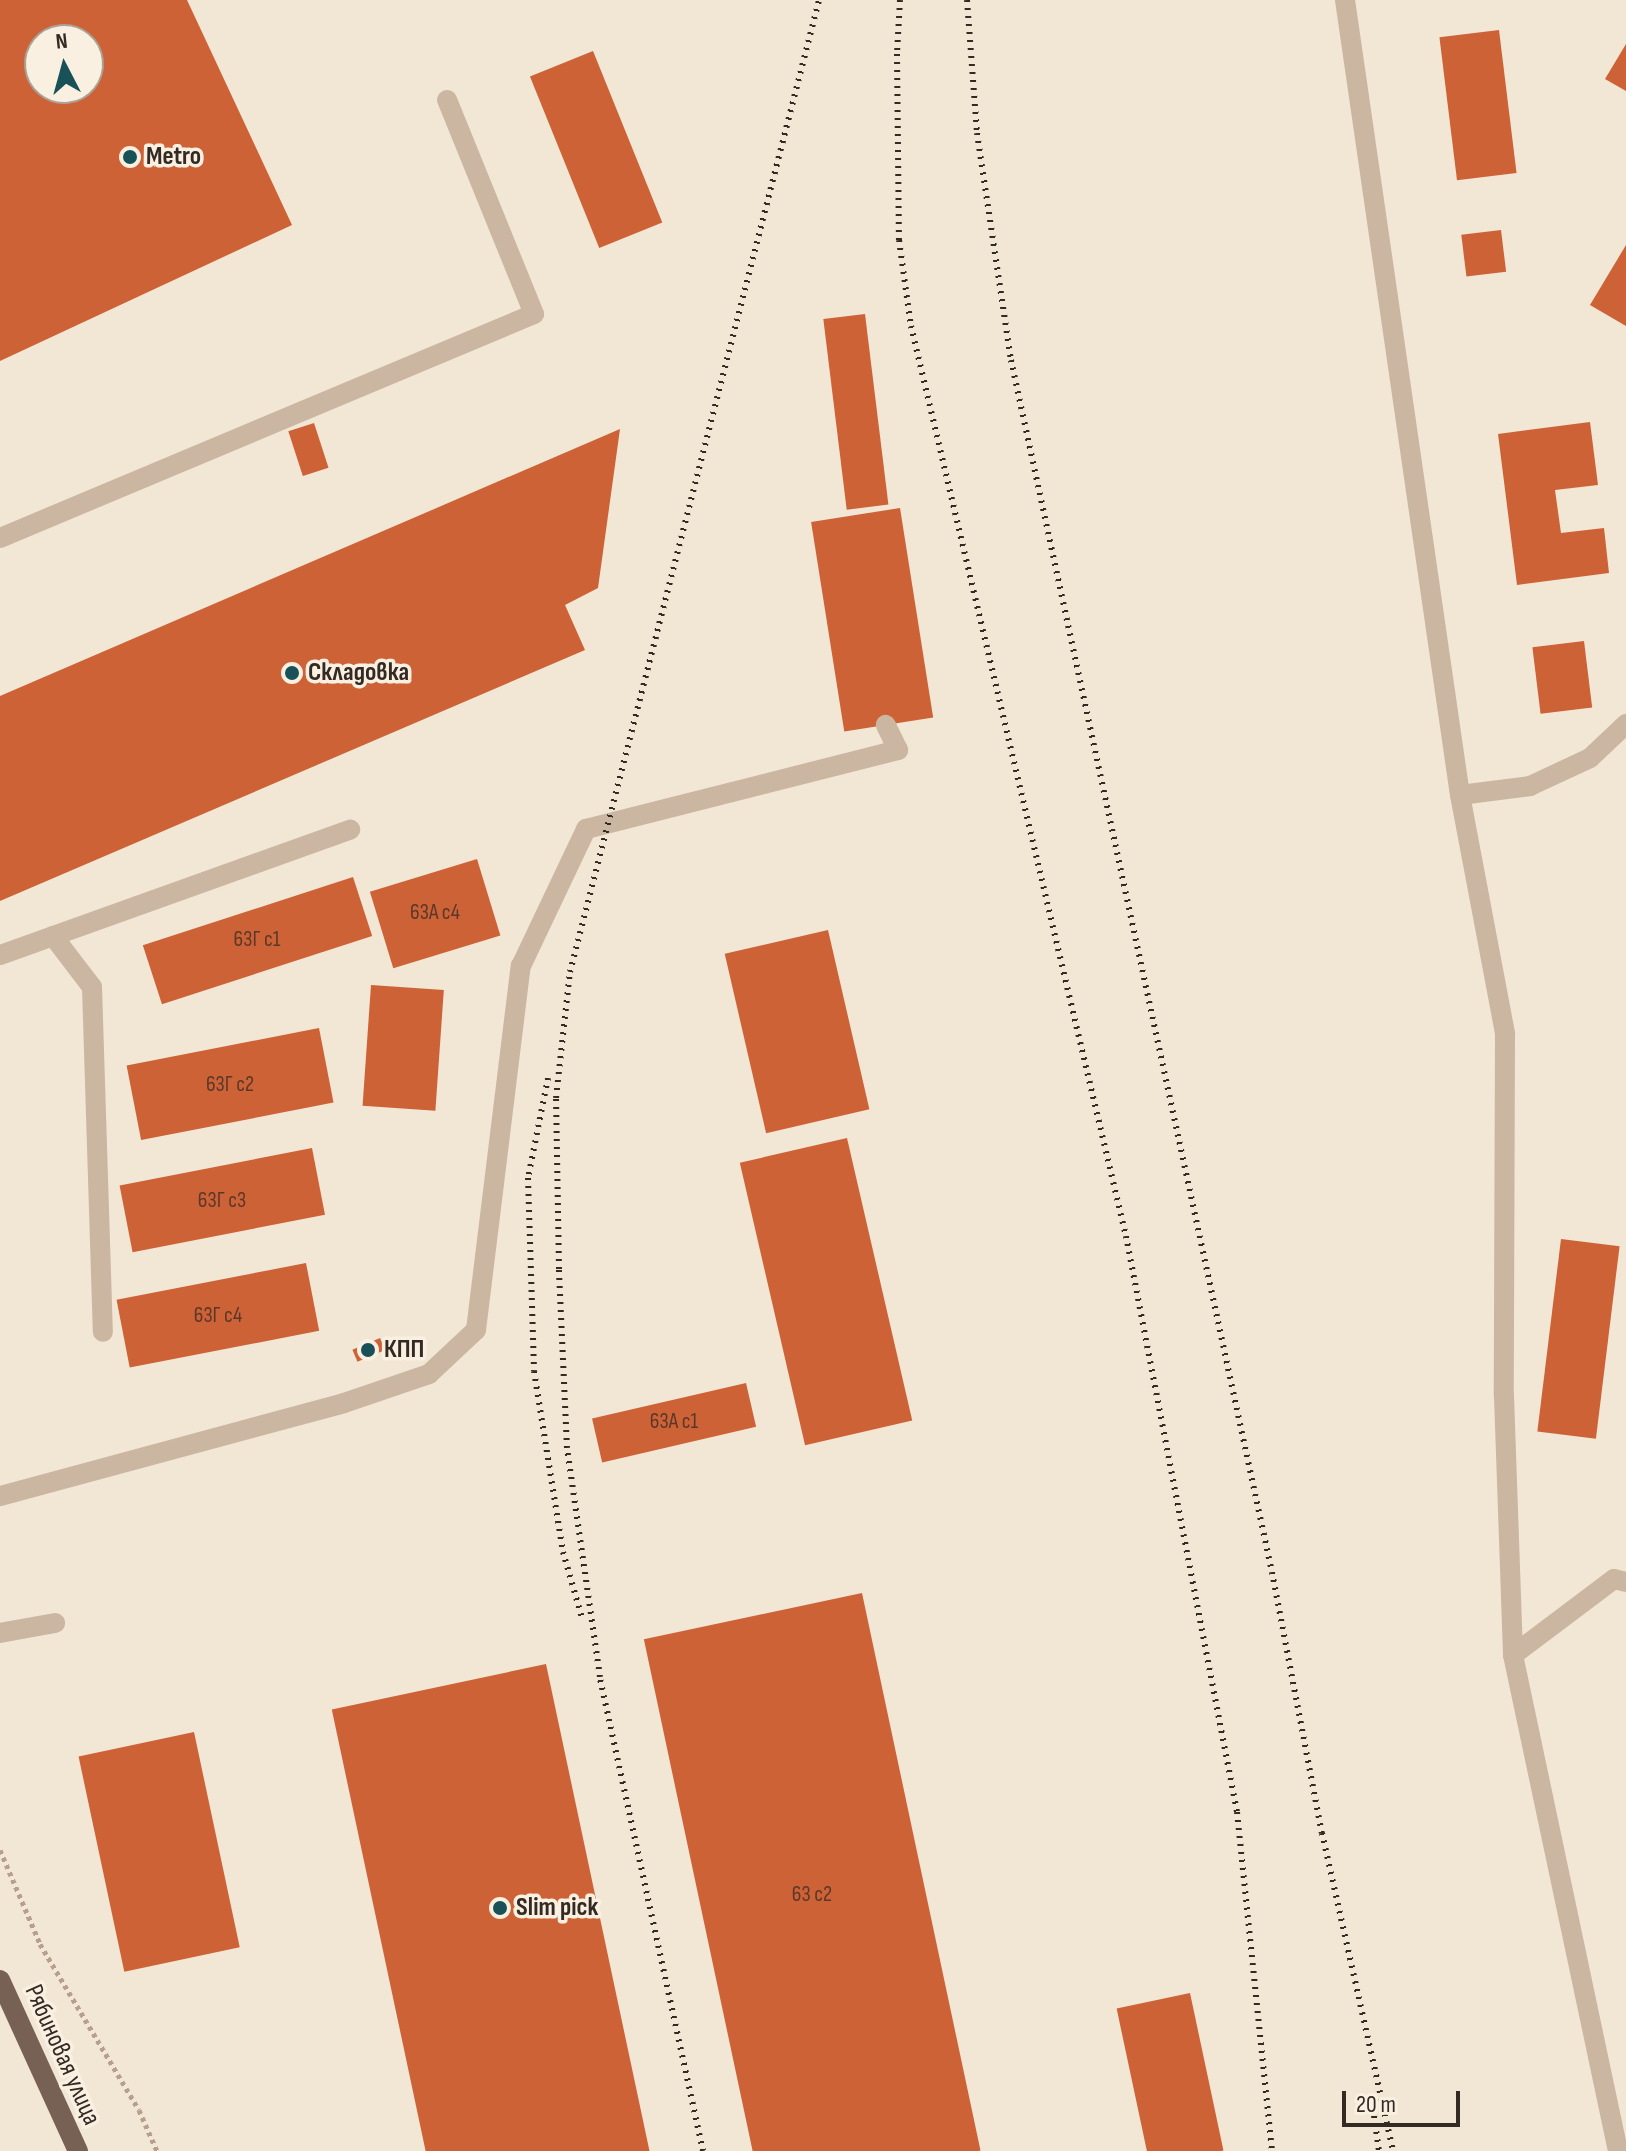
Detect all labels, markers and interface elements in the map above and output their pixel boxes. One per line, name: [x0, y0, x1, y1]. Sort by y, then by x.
north arrow: [24, 24, 104, 104]
text: N: [54, 28, 69, 56]
place label: Metro: [146, 141, 201, 173]
marker: Metro: [121, 148, 139, 166]
place label: Складовка: [308, 657, 409, 689]
marker: Складовка: [283, 664, 301, 682]
house number: 63А с4: [410, 900, 460, 926]
house number: 63Г с1: [234, 927, 280, 953]
house number: 63Г с2: [206, 1072, 254, 1098]
house number: 63Г с3: [198, 1188, 246, 1214]
house number: 63Г с4: [194, 1303, 242, 1329]
place label: КПП: [384, 1334, 424, 1366]
marker: КПП: [359, 1341, 377, 1359]
house number: 63А с1: [650, 1409, 698, 1435]
house number: 63 с2: [792, 1882, 832, 1908]
place label: Slim pick: [516, 1892, 598, 1924]
marker: Slim pick: [491, 1899, 509, 1917]
street label: Рябиновая улица: [17, 1980, 107, 2130]
scale bar: [1346, 2075, 1464, 2125]
text: 20 m: [1356, 2090, 1396, 2119]

